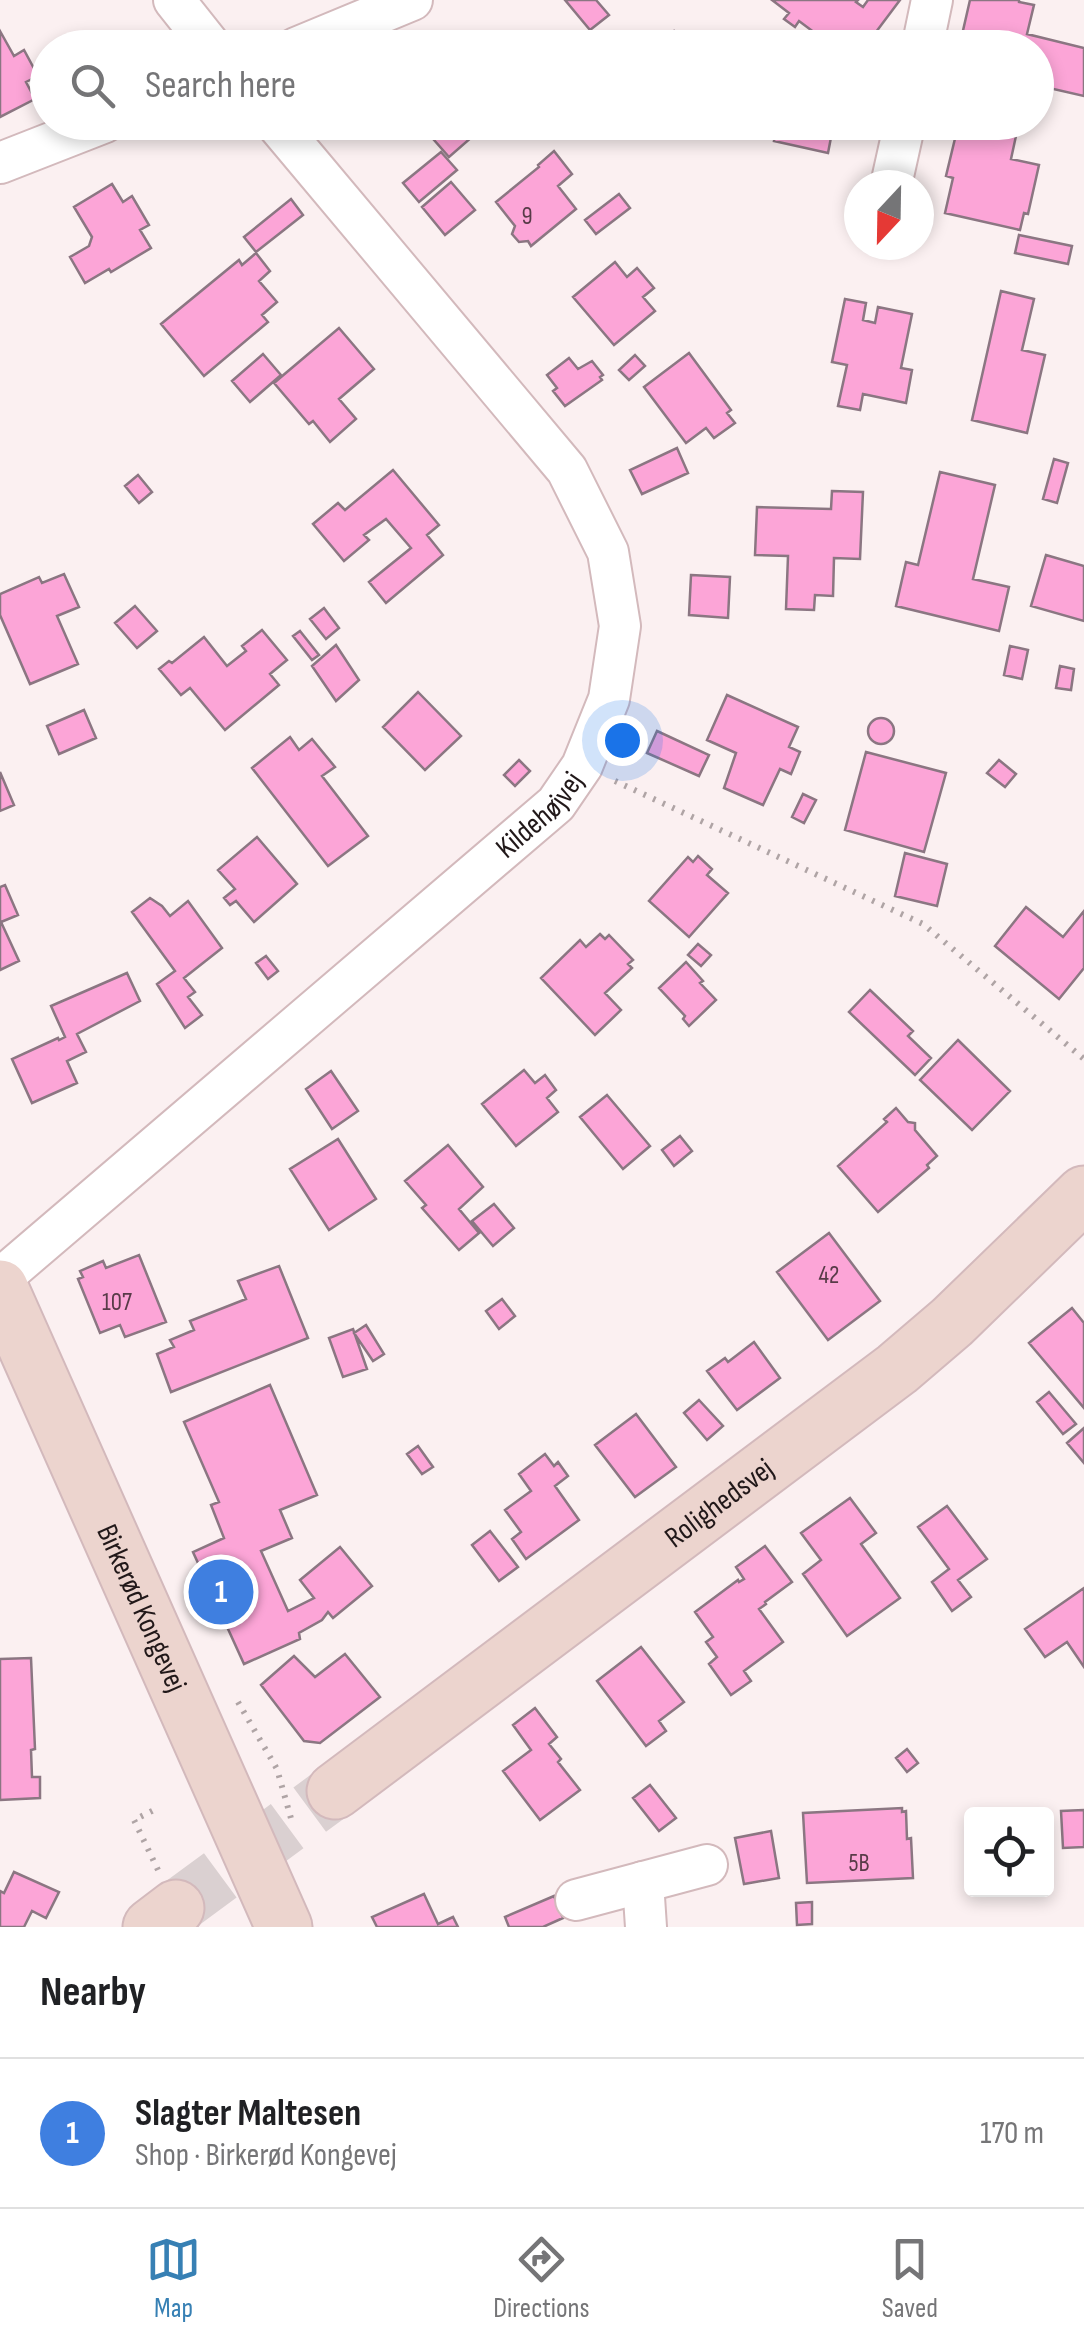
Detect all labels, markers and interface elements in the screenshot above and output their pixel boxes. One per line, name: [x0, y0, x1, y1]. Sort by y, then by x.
search box: [30, 30, 1054, 140]
icon: search: [65, 58, 120, 113]
text: Search here: [145, 63, 296, 108]
north arrow: [844, 170, 934, 260]
house number: 9: [521, 201, 533, 232]
your location: [597, 715, 648, 766]
street label: Kildehøjvej: [489, 765, 592, 866]
house number: 42: [819, 1260, 839, 1291]
house number: 107: [102, 1287, 132, 1318]
street label: Rolighedsvej: [658, 1451, 781, 1556]
street label: Birkerød Kongevej: [88, 1519, 194, 1698]
pin: 1: [188, 1554, 254, 1630]
map controls: [964, 1807, 1054, 1897]
button: locate: [964, 1807, 1054, 1897]
house number: 5B: [848, 1848, 870, 1879]
text: Nearby: [40, 1967, 146, 2018]
text: Slagter Maltesen: [135, 2091, 361, 2136]
text: 1: [66, 2114, 79, 2153]
text: 170 m: [980, 2114, 1044, 2153]
text: Shop · Birkerød Kongevej: [135, 2136, 397, 2175]
tab: Map: [146, 2232, 201, 2325]
tab: Directions: [493, 2232, 590, 2325]
tab: Saved: [882, 2232, 938, 2325]

